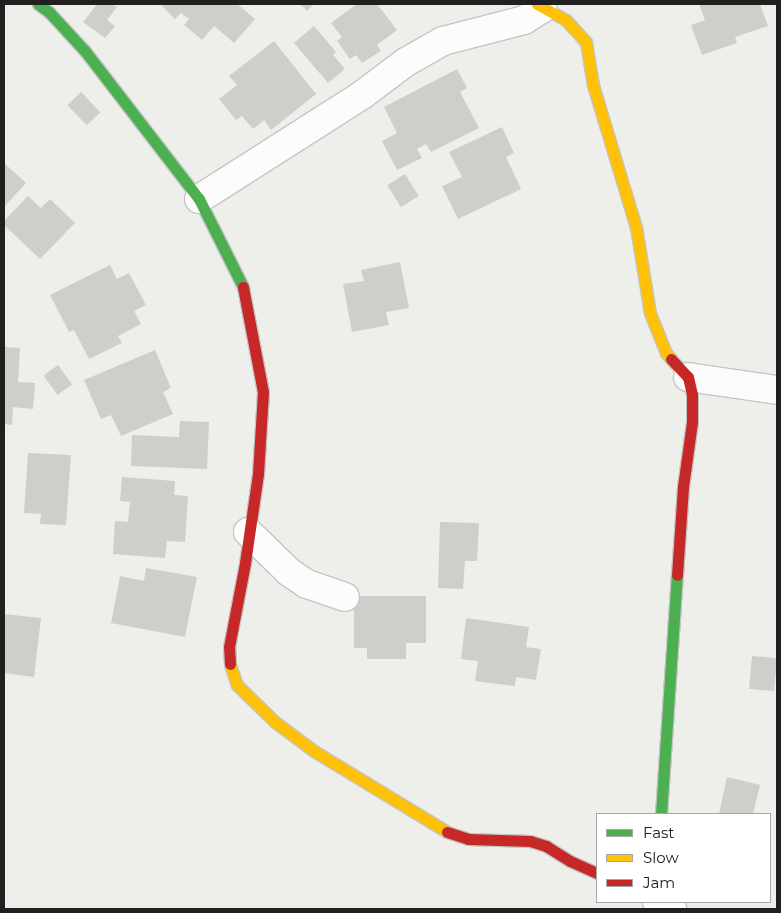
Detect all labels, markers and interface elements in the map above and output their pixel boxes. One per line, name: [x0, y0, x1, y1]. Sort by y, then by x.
legend: [596, 813, 771, 903]
text: Fast: [643, 823, 674, 842]
text: Slow: [643, 848, 679, 867]
text: Jam: [643, 873, 675, 892]

